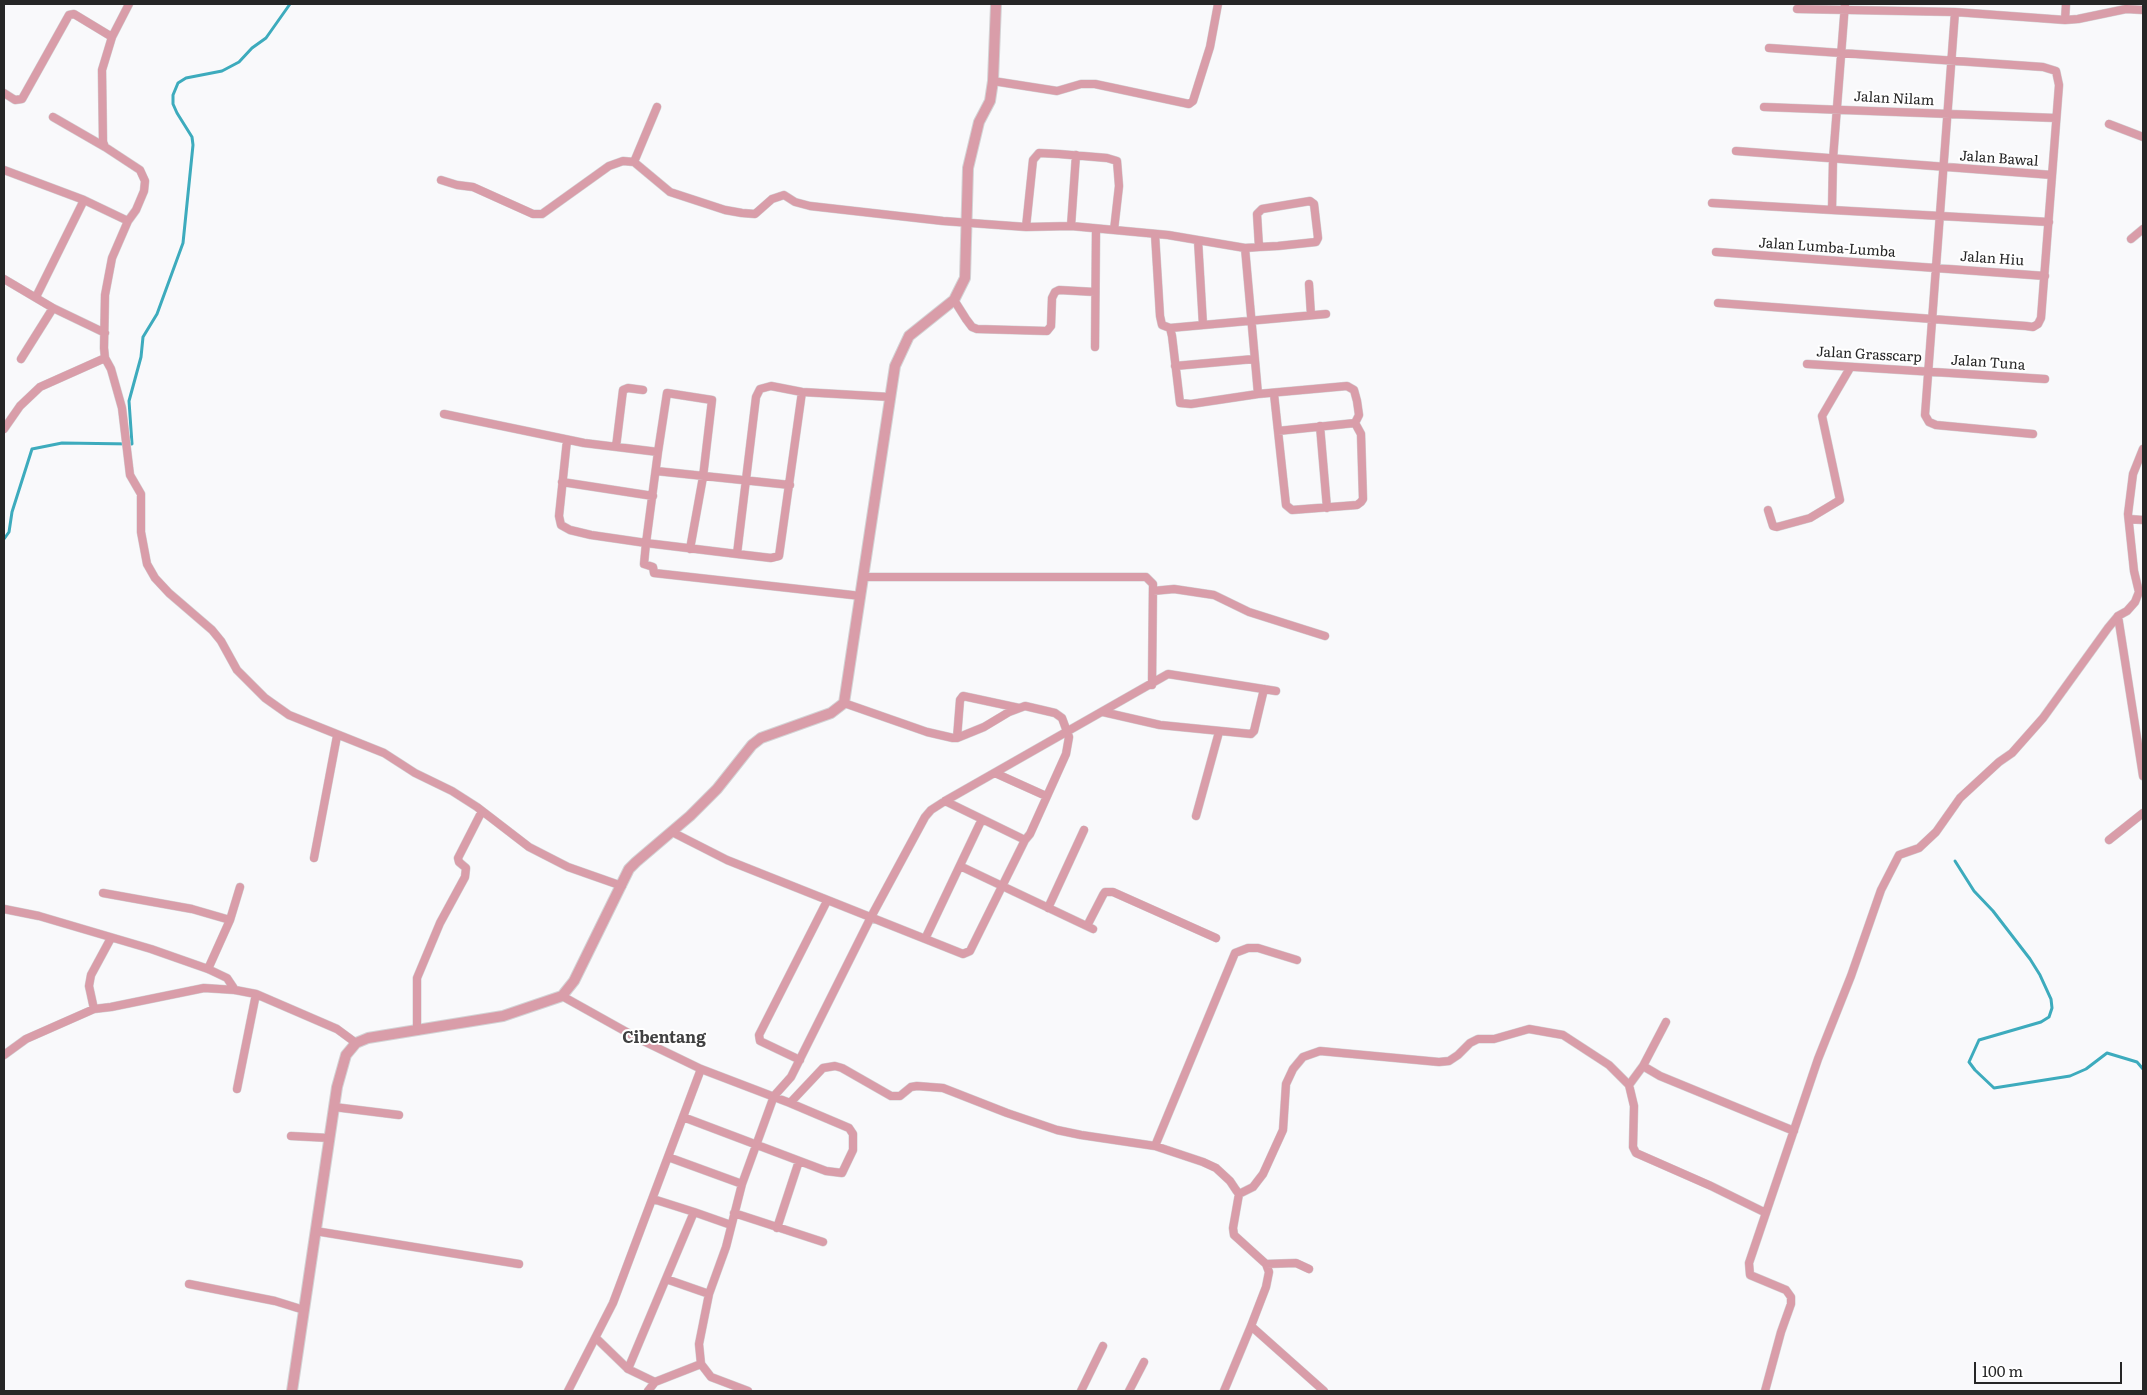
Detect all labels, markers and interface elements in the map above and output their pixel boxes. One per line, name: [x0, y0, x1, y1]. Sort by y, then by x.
street label: Jalan Nilam: [1853, 89, 1935, 109]
street label: Jalan Bawal: [1959, 148, 2039, 170]
street label: Jalan Lumba-Lumba: [1758, 235, 1896, 261]
street label: Jalan Hiu: [1959, 248, 2025, 270]
street label: Jalan Grasscarp: [1816, 344, 1922, 366]
street label: Jalan Tuna: [1950, 352, 2026, 374]
district label: Cibentang: [622, 1028, 706, 1048]
scale bar: [1977, 1352, 2124, 1384]
text: 100 m: [1982, 1359, 2023, 1382]

